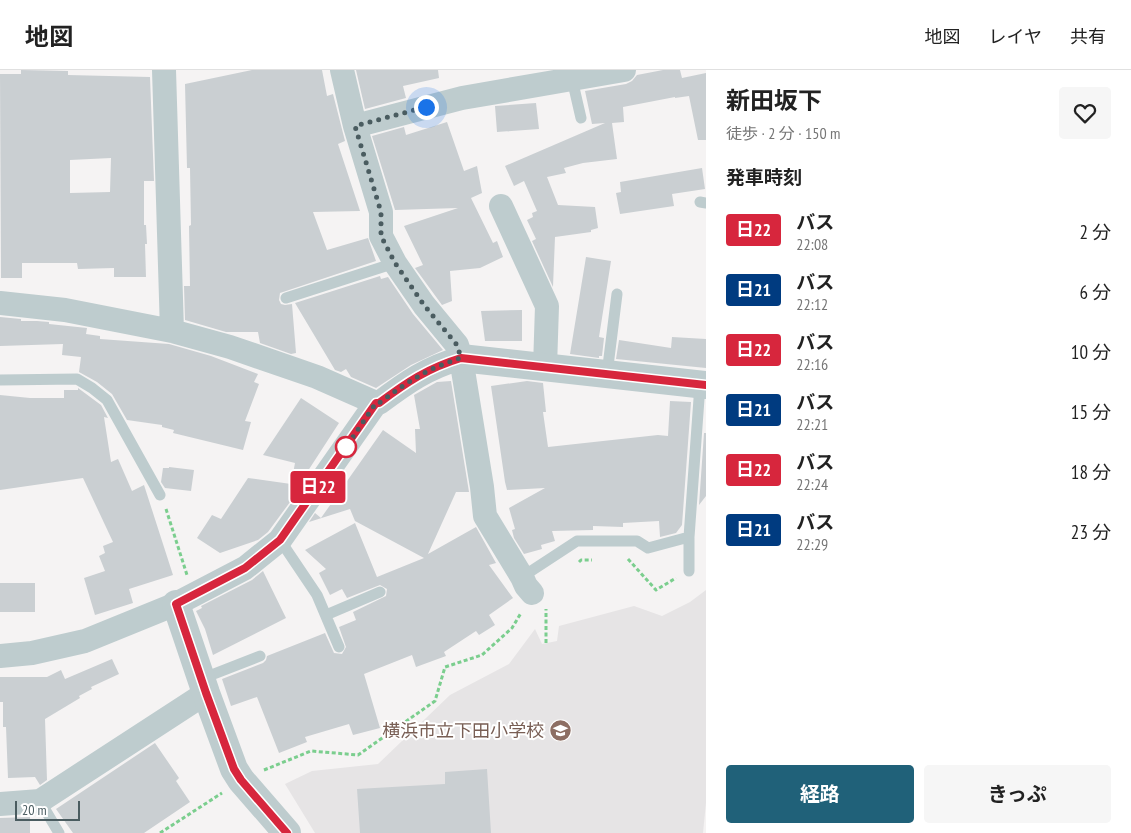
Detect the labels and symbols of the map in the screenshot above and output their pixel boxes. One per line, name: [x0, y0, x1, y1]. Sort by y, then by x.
your location: [414, 95, 439, 120]
unlabelled marker: [335, 436, 357, 458]
line badge: 日22: [289, 471, 347, 503]
school or university icon: 横浜市立下田小学校: [548, 718, 572, 742]
place label: 横浜市立下田小学校: [382, 719, 544, 742]
scale bar: [15, 798, 80, 821]

